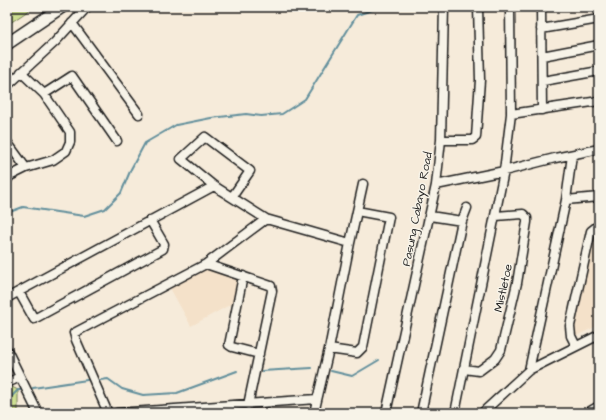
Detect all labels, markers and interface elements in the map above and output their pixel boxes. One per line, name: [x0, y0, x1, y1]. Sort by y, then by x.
street label: Pasung Cabayo Road: [398, 151, 438, 268]
street label: Mistletoe: [490, 262, 517, 314]

